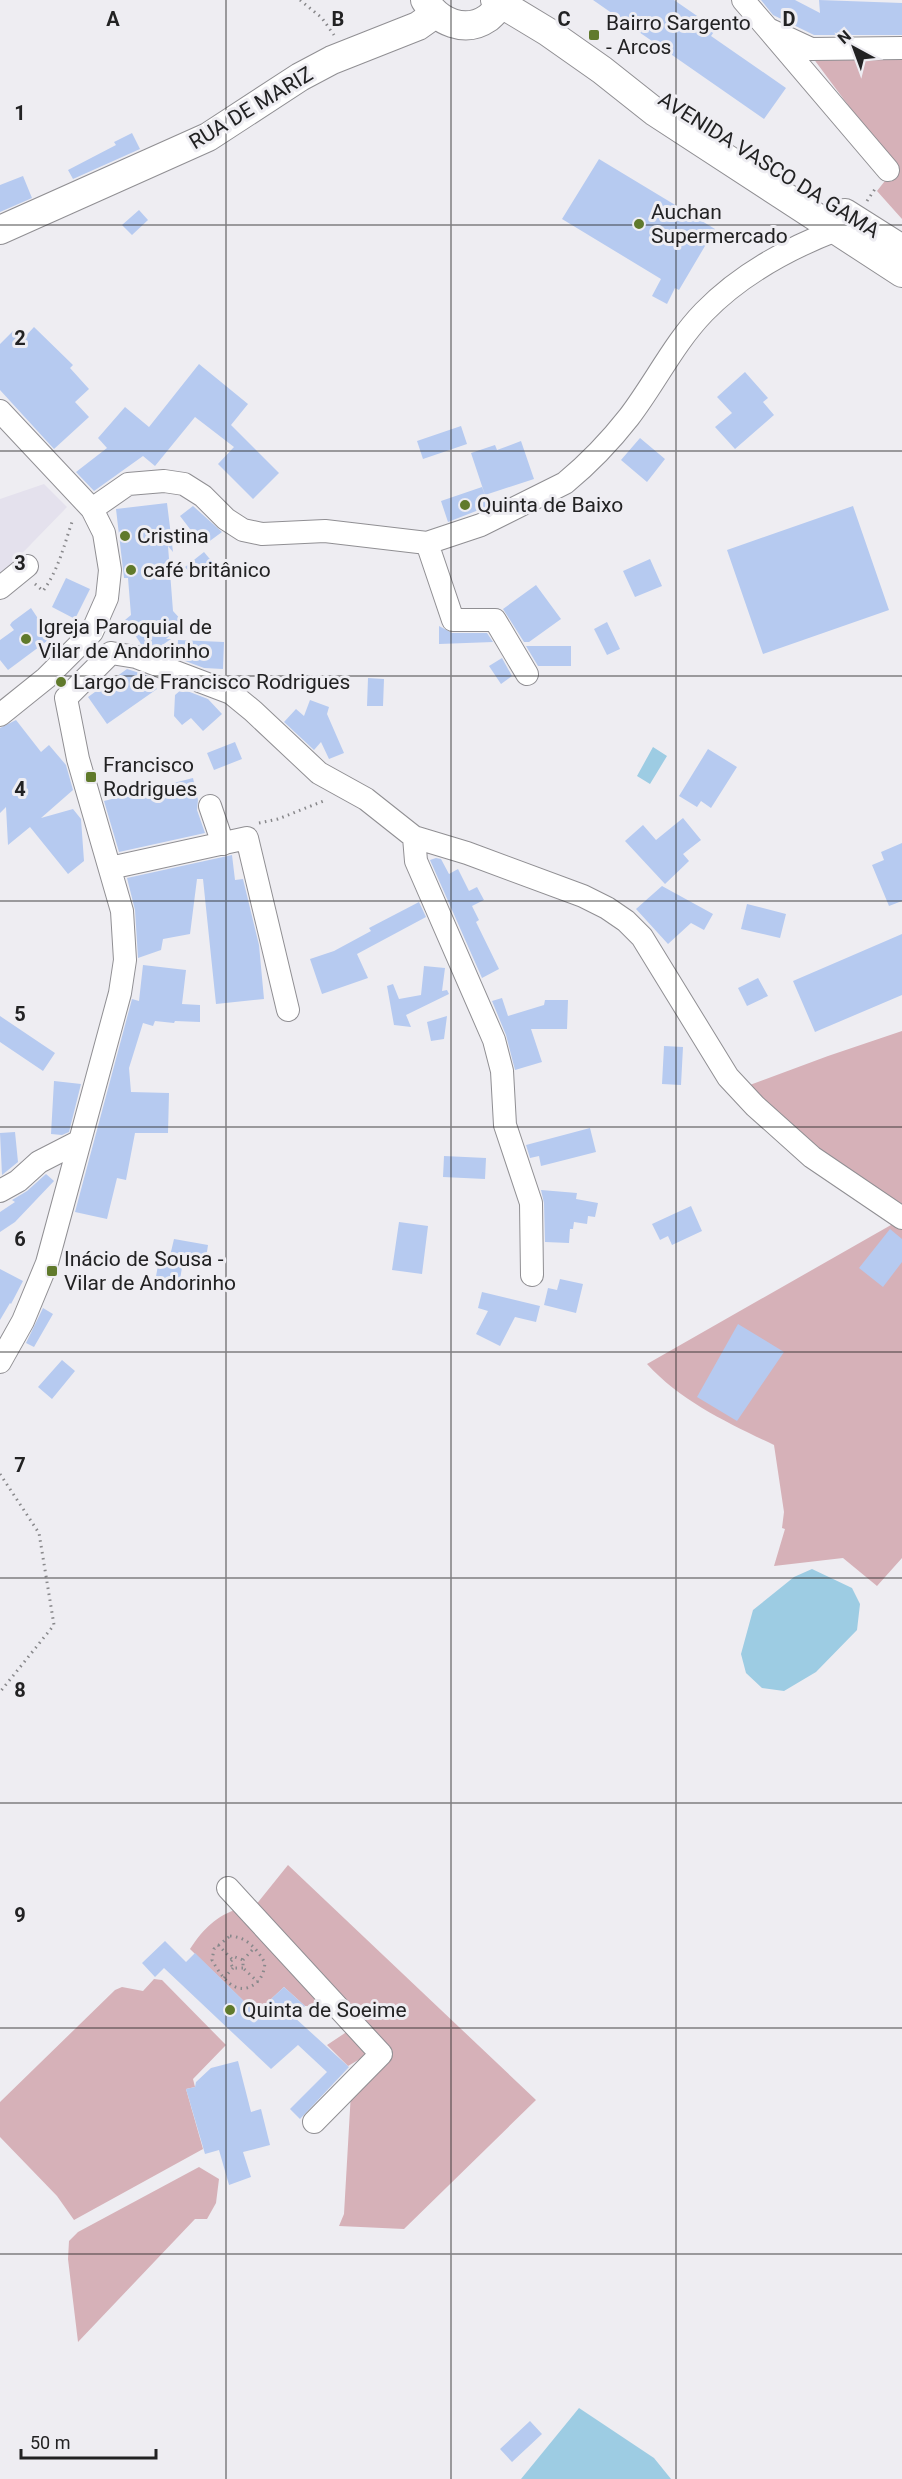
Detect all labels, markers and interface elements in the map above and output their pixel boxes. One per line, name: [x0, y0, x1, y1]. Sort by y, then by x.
text: A: [106, 7, 120, 31]
text: B: [332, 7, 344, 31]
text: C: [557, 7, 571, 31]
text: D: [783, 7, 796, 31]
place label: Bairro Sargento - Arcos: [606, 11, 751, 59]
north arrow: [824, 18, 884, 78]
text: N: [834, 26, 855, 48]
marker: Bairro Sargento - Arcos: [587, 28, 601, 42]
street label: RUA DE MARIZ: [185, 62, 317, 154]
street label: AVENIDA VASCO DA GAMA: [654, 87, 884, 243]
text: 1: [14, 101, 26, 125]
place label: Auchan Supermercado: [651, 200, 788, 248]
marker: Auchan Supermercado: [632, 217, 646, 231]
text: 2: [14, 326, 26, 350]
place label: Quinta de Baixo: [477, 493, 623, 517]
marker: Quinta de Baixo: [458, 498, 472, 512]
place label: Cristina: [137, 524, 209, 548]
marker: Cristina: [118, 529, 132, 543]
text: 3: [14, 551, 26, 575]
place label: café britânico: [143, 558, 271, 582]
marker: café britânico: [124, 563, 138, 577]
place label: Igreja Paroquial de Vilar de Andorinho: [38, 615, 212, 663]
marker: Igreja Paroquial de Vilar de Andorinho: [19, 632, 33, 646]
place label: Largo de Francisco Rodrigues: [73, 670, 350, 694]
marker: Largo de Francisco Rodrigues: [54, 675, 68, 689]
place label: Francisco Rodrigues: [103, 753, 197, 801]
marker: Francisco Rodrigues: [84, 770, 98, 784]
text: 4: [14, 777, 26, 801]
text: 5: [14, 1002, 26, 1026]
text: 6: [14, 1227, 26, 1251]
place label: Inácio de Sousa - Vilar de Andorinho: [64, 1247, 236, 1295]
marker: Inácio de Sousa - Vilar de Andorinho: [45, 1264, 59, 1278]
text: 7: [14, 1453, 26, 1477]
text: 8: [14, 1678, 26, 1702]
text: 9: [14, 1903, 26, 1927]
place label: Quinta de Soeime: [242, 1998, 407, 2022]
marker: Quinta de Soeime: [223, 2003, 237, 2017]
scale bar: [21, 2422, 156, 2460]
text: 50 m: [30, 2432, 70, 2453]

